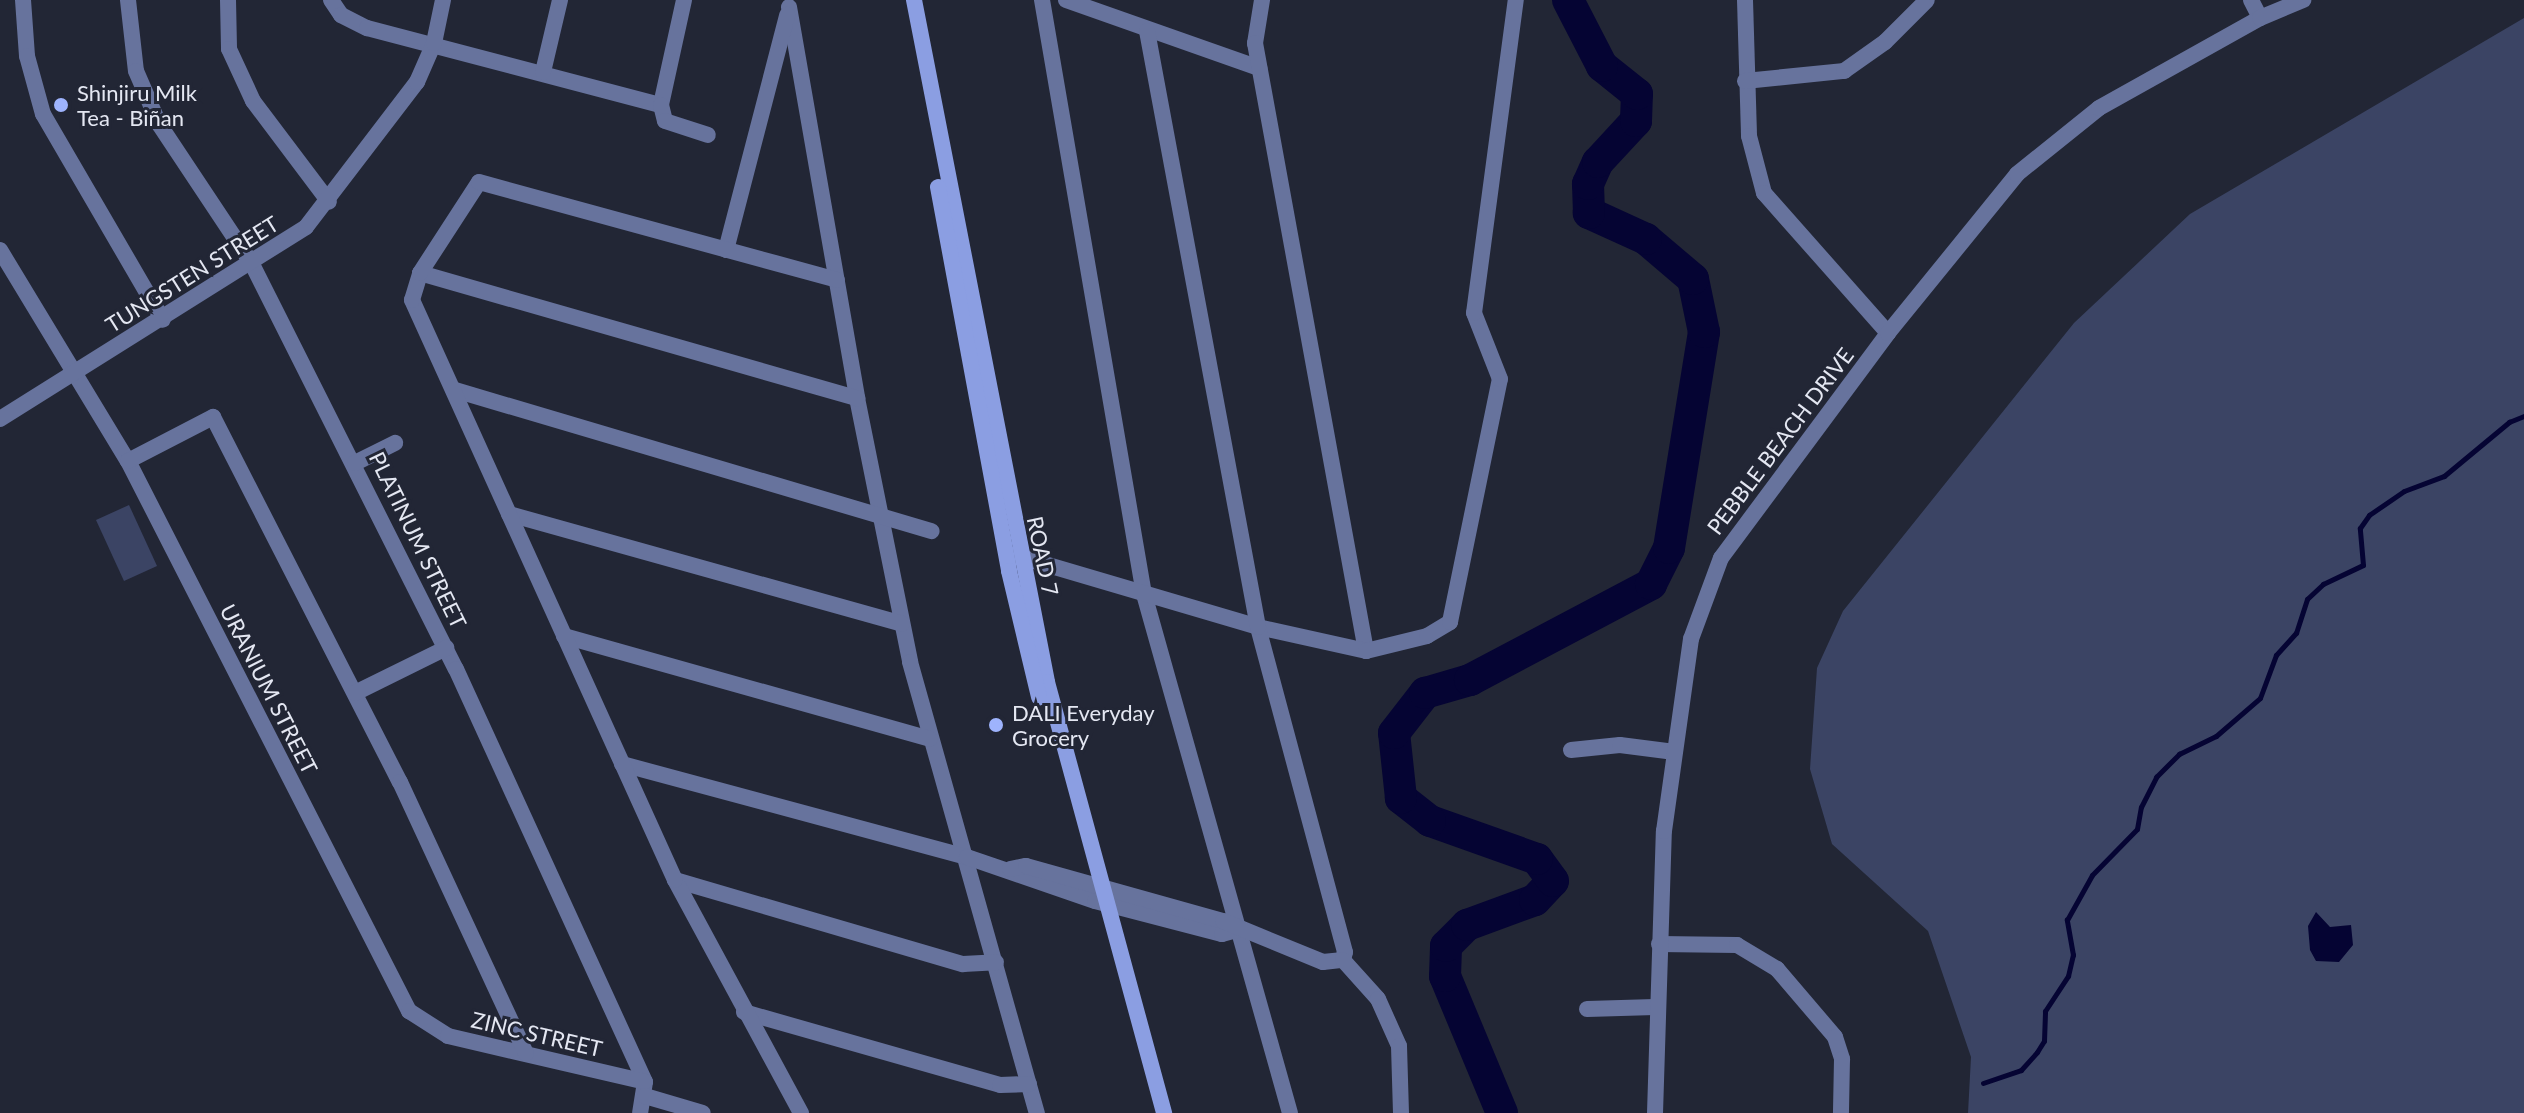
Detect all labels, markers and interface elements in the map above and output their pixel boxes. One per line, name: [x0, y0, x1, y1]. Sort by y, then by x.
place label: Shinjiru Milk Tea - Biñan: [77, 79, 197, 130]
marker: Shinjiru Milk Tea - Biñan: [52, 96, 70, 114]
street label: TUNGSTEN STREET: [101, 210, 283, 338]
street label: PEBBLE BEACH DRIVE: [1701, 342, 1859, 540]
street label: PLATINUM STREET: [364, 447, 472, 633]
street label: ROAD 7: [1022, 514, 1064, 598]
street label: URANIUM STREET: [215, 600, 323, 778]
place label: DALI Everyday Grocery: [1012, 699, 1155, 750]
marker: DALI Everyday Grocery: [987, 716, 1005, 734]
street label: ZINC STREET: [469, 1006, 605, 1062]

